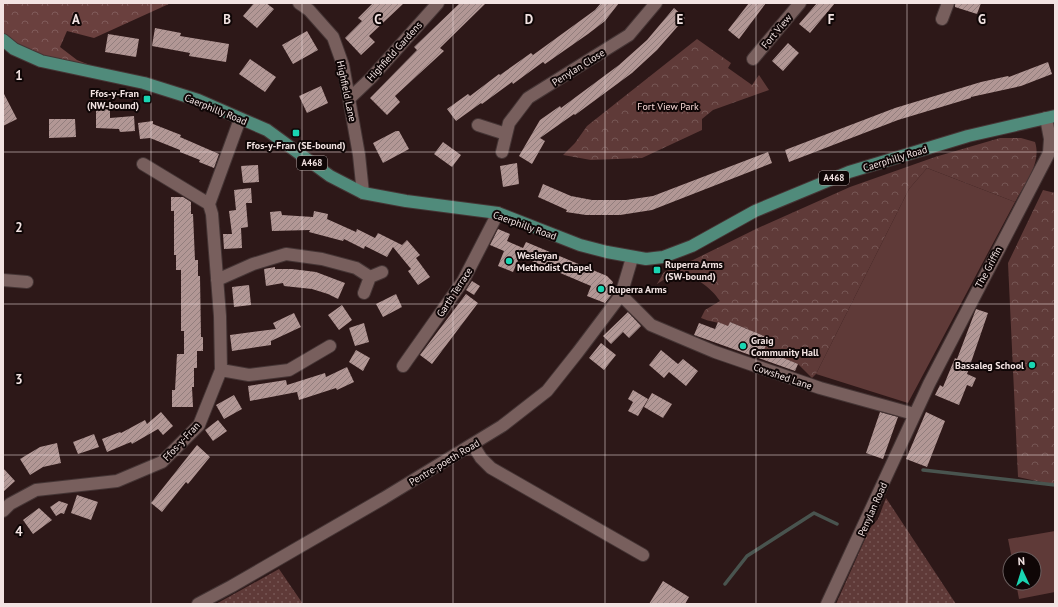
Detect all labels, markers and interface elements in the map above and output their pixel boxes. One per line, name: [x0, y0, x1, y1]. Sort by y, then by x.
text: A: [72, 11, 80, 28]
text: B: [223, 11, 231, 28]
text: C: [374, 11, 382, 28]
text: D: [525, 11, 533, 28]
text: E: [677, 11, 684, 28]
street label: Fort View: [758, 11, 795, 51]
text: F: [828, 11, 835, 28]
text: G: [978, 11, 986, 28]
street label: Highfield Gardens: [364, 19, 425, 84]
street label: Penylan Close: [549, 46, 607, 89]
street label: Highfield Lane: [334, 59, 359, 123]
text: 1: [15, 67, 23, 84]
place label: Ffos-y-Fran (NW-bound): [87, 87, 139, 112]
street label: Caerphilly Road: [183, 91, 249, 128]
marker: Ffos-y-Fran (NW-bound): [142, 94, 152, 104]
park label: Fort View Park: [637, 100, 699, 113]
marker: Ffos-y-Fran (SE-bound): [291, 128, 301, 138]
place label: Ffos-y-Fran (SE-bound): [247, 139, 345, 152]
street label: Caerphilly Road: [861, 143, 929, 174]
road number: A468: [297, 156, 327, 170]
road number: A468: [819, 171, 849, 185]
street label: Caerphilly Road: [491, 208, 558, 243]
text: 2: [15, 219, 23, 236]
street label: The Griffin: [972, 244, 1005, 290]
place label: Wesleyan Methodist Chapel: [517, 249, 592, 274]
marker: Wesleyan Methodist Chapel: [504, 256, 514, 266]
place label: Ruperra Arms (SW-bound): [665, 258, 723, 283]
street label: Garth Terrace: [434, 265, 475, 319]
marker: Ruperra Arms (SW-bound): [652, 265, 662, 275]
place label: Ruperra Arms: [609, 283, 667, 296]
marker: Ruperra Arms: [596, 284, 606, 294]
place label: Graig Community Hall: [751, 334, 819, 359]
marker: Graig Community Hall: [738, 341, 748, 351]
place label: Bassaleg School: [955, 359, 1024, 372]
street label: Cowshed Lane: [752, 360, 814, 393]
marker: Bassaleg School: [1027, 360, 1037, 370]
text: 3: [15, 371, 23, 388]
street label: Ffos-y-Fran: [160, 419, 203, 464]
street label: Pentre-poeth Road: [407, 436, 482, 489]
street label: Penylan Road: [855, 480, 890, 538]
text: 4: [15, 523, 23, 540]
north arrow: [1002, 551, 1042, 591]
text: N: [1017, 554, 1025, 568]

